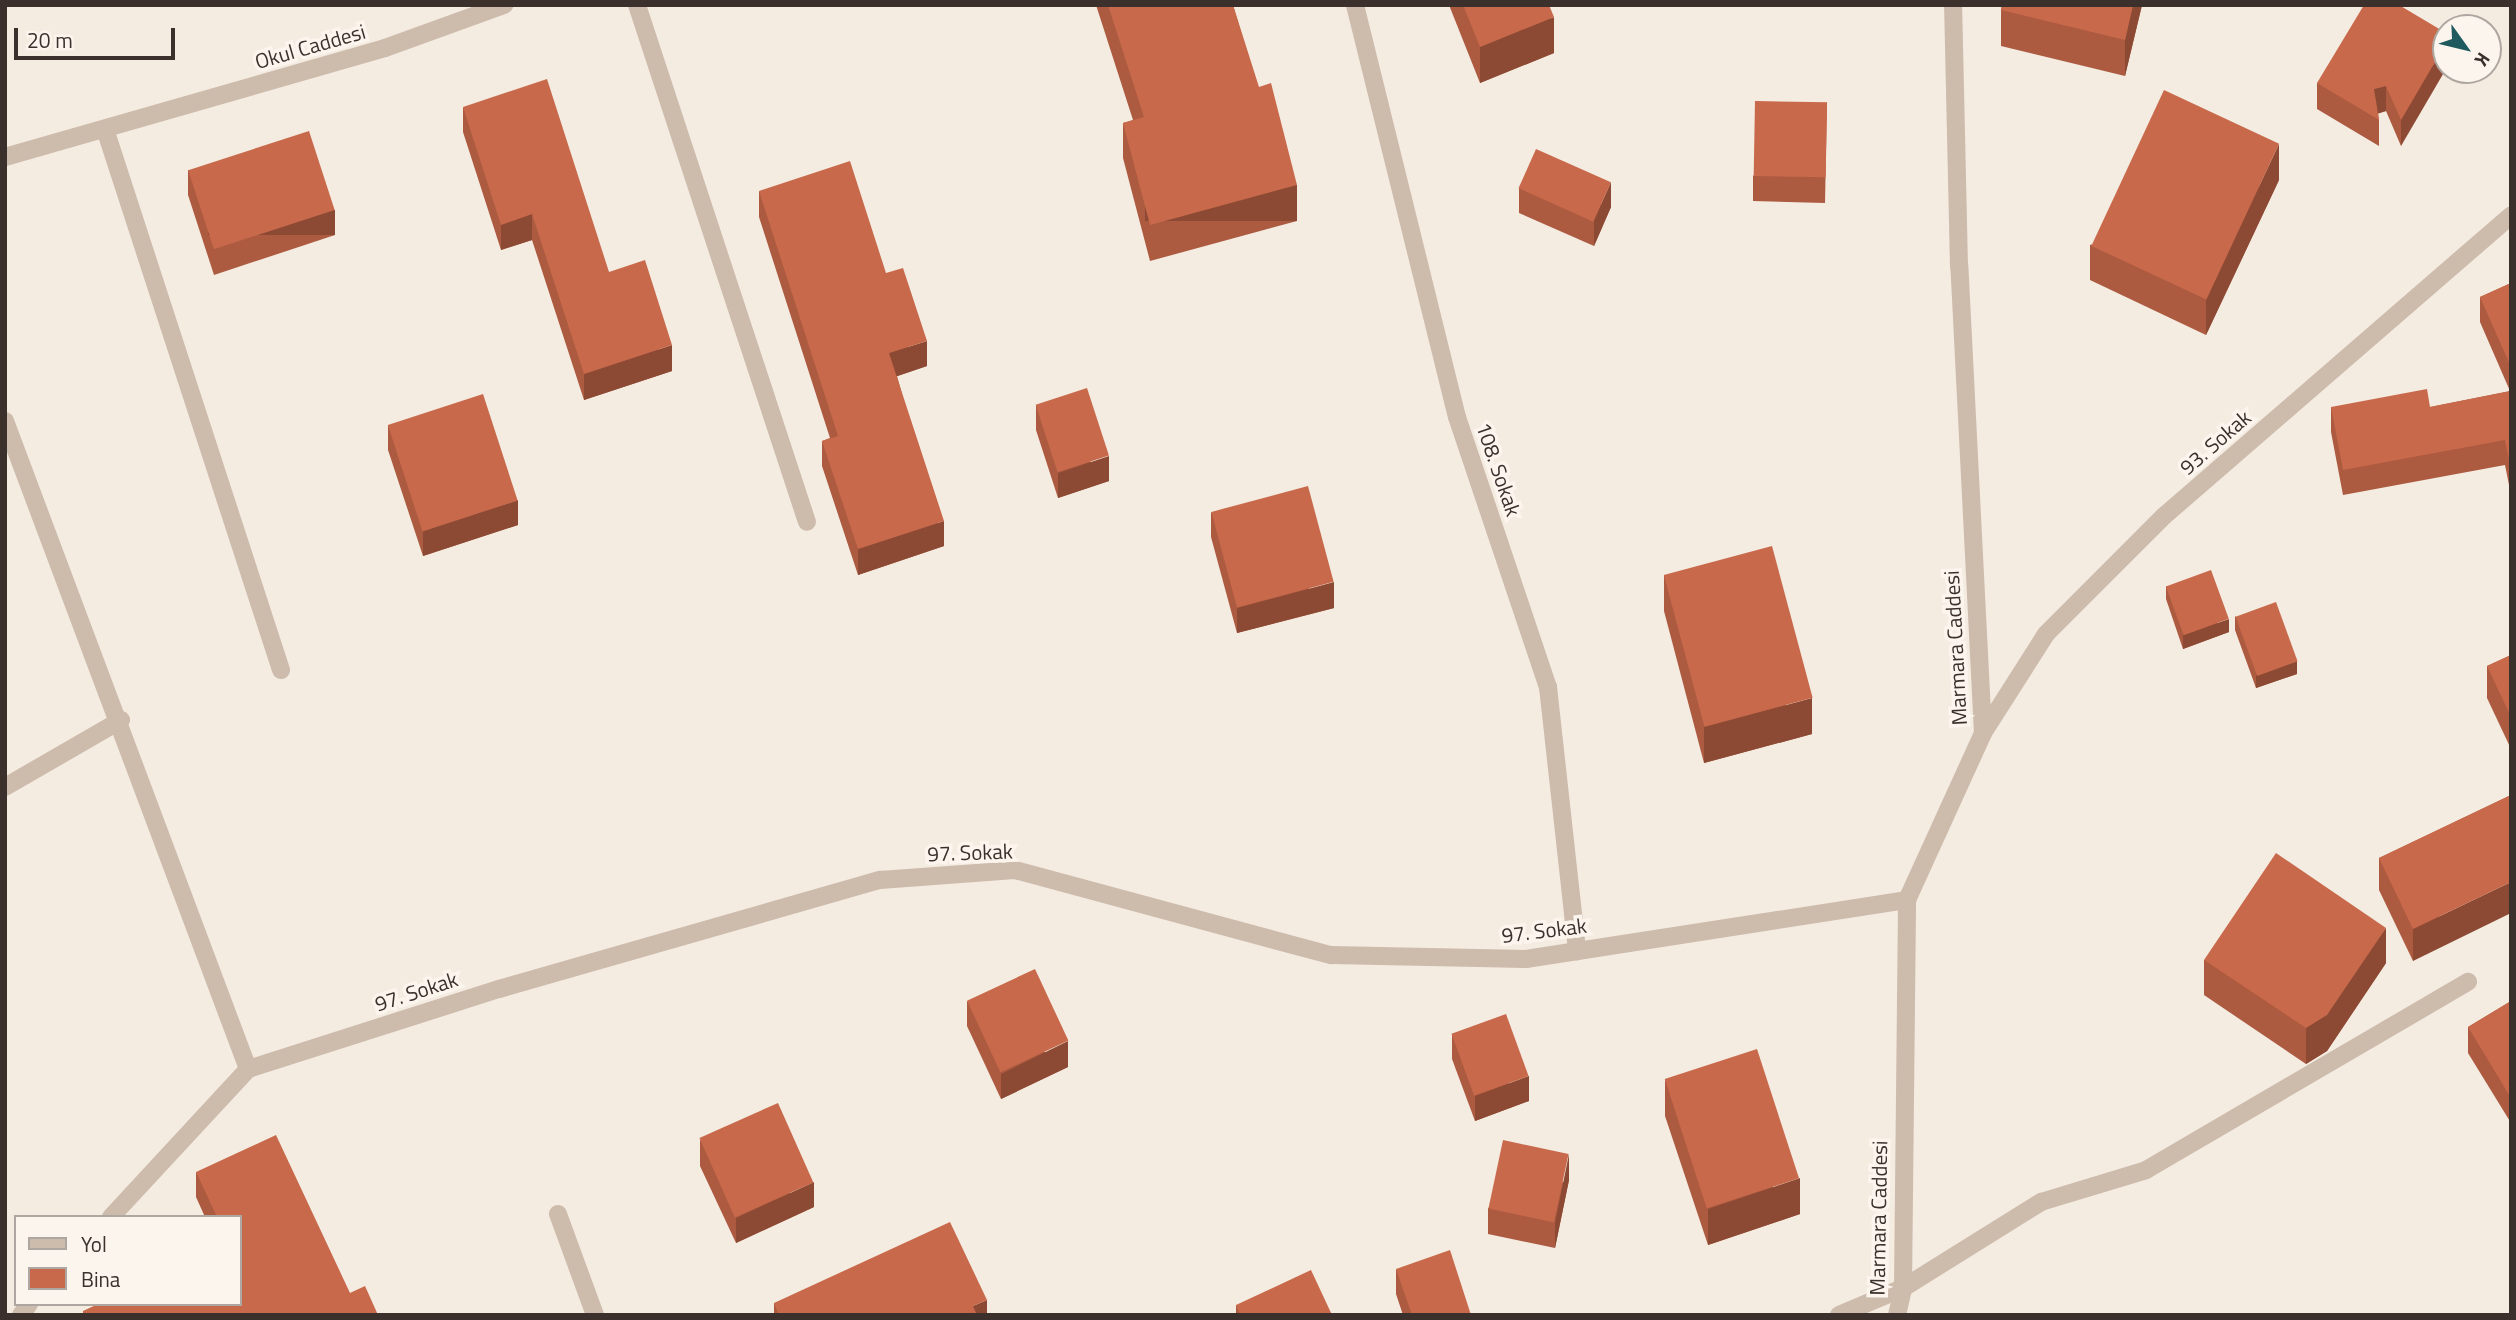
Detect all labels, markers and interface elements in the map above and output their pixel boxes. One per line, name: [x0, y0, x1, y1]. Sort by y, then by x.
scale bar: [18, 14, 178, 58]
north arrow: [2432, 14, 2502, 84]
street label: Okul Caddesi: [252, 18, 368, 74]
text: 20 m: [27, 24, 73, 56]
text: K: [2468, 47, 2498, 73]
street label: 93. Sokak: [2174, 404, 2256, 480]
street label: 108. Sokak: [1471, 419, 1527, 519]
street label: Marmara Caddesi: [1938, 570, 1972, 726]
street label: 97. Sokak: [927, 838, 1013, 866]
street label: 97. Sokak: [1500, 912, 1588, 948]
street label: 97. Sokak: [371, 966, 461, 1016]
street label: Marmara Caddesi: [1864, 1140, 1892, 1296]
legend: [14, 1215, 242, 1306]
text: Yol: [81, 1228, 107, 1260]
text: Bina: [81, 1263, 120, 1295]

